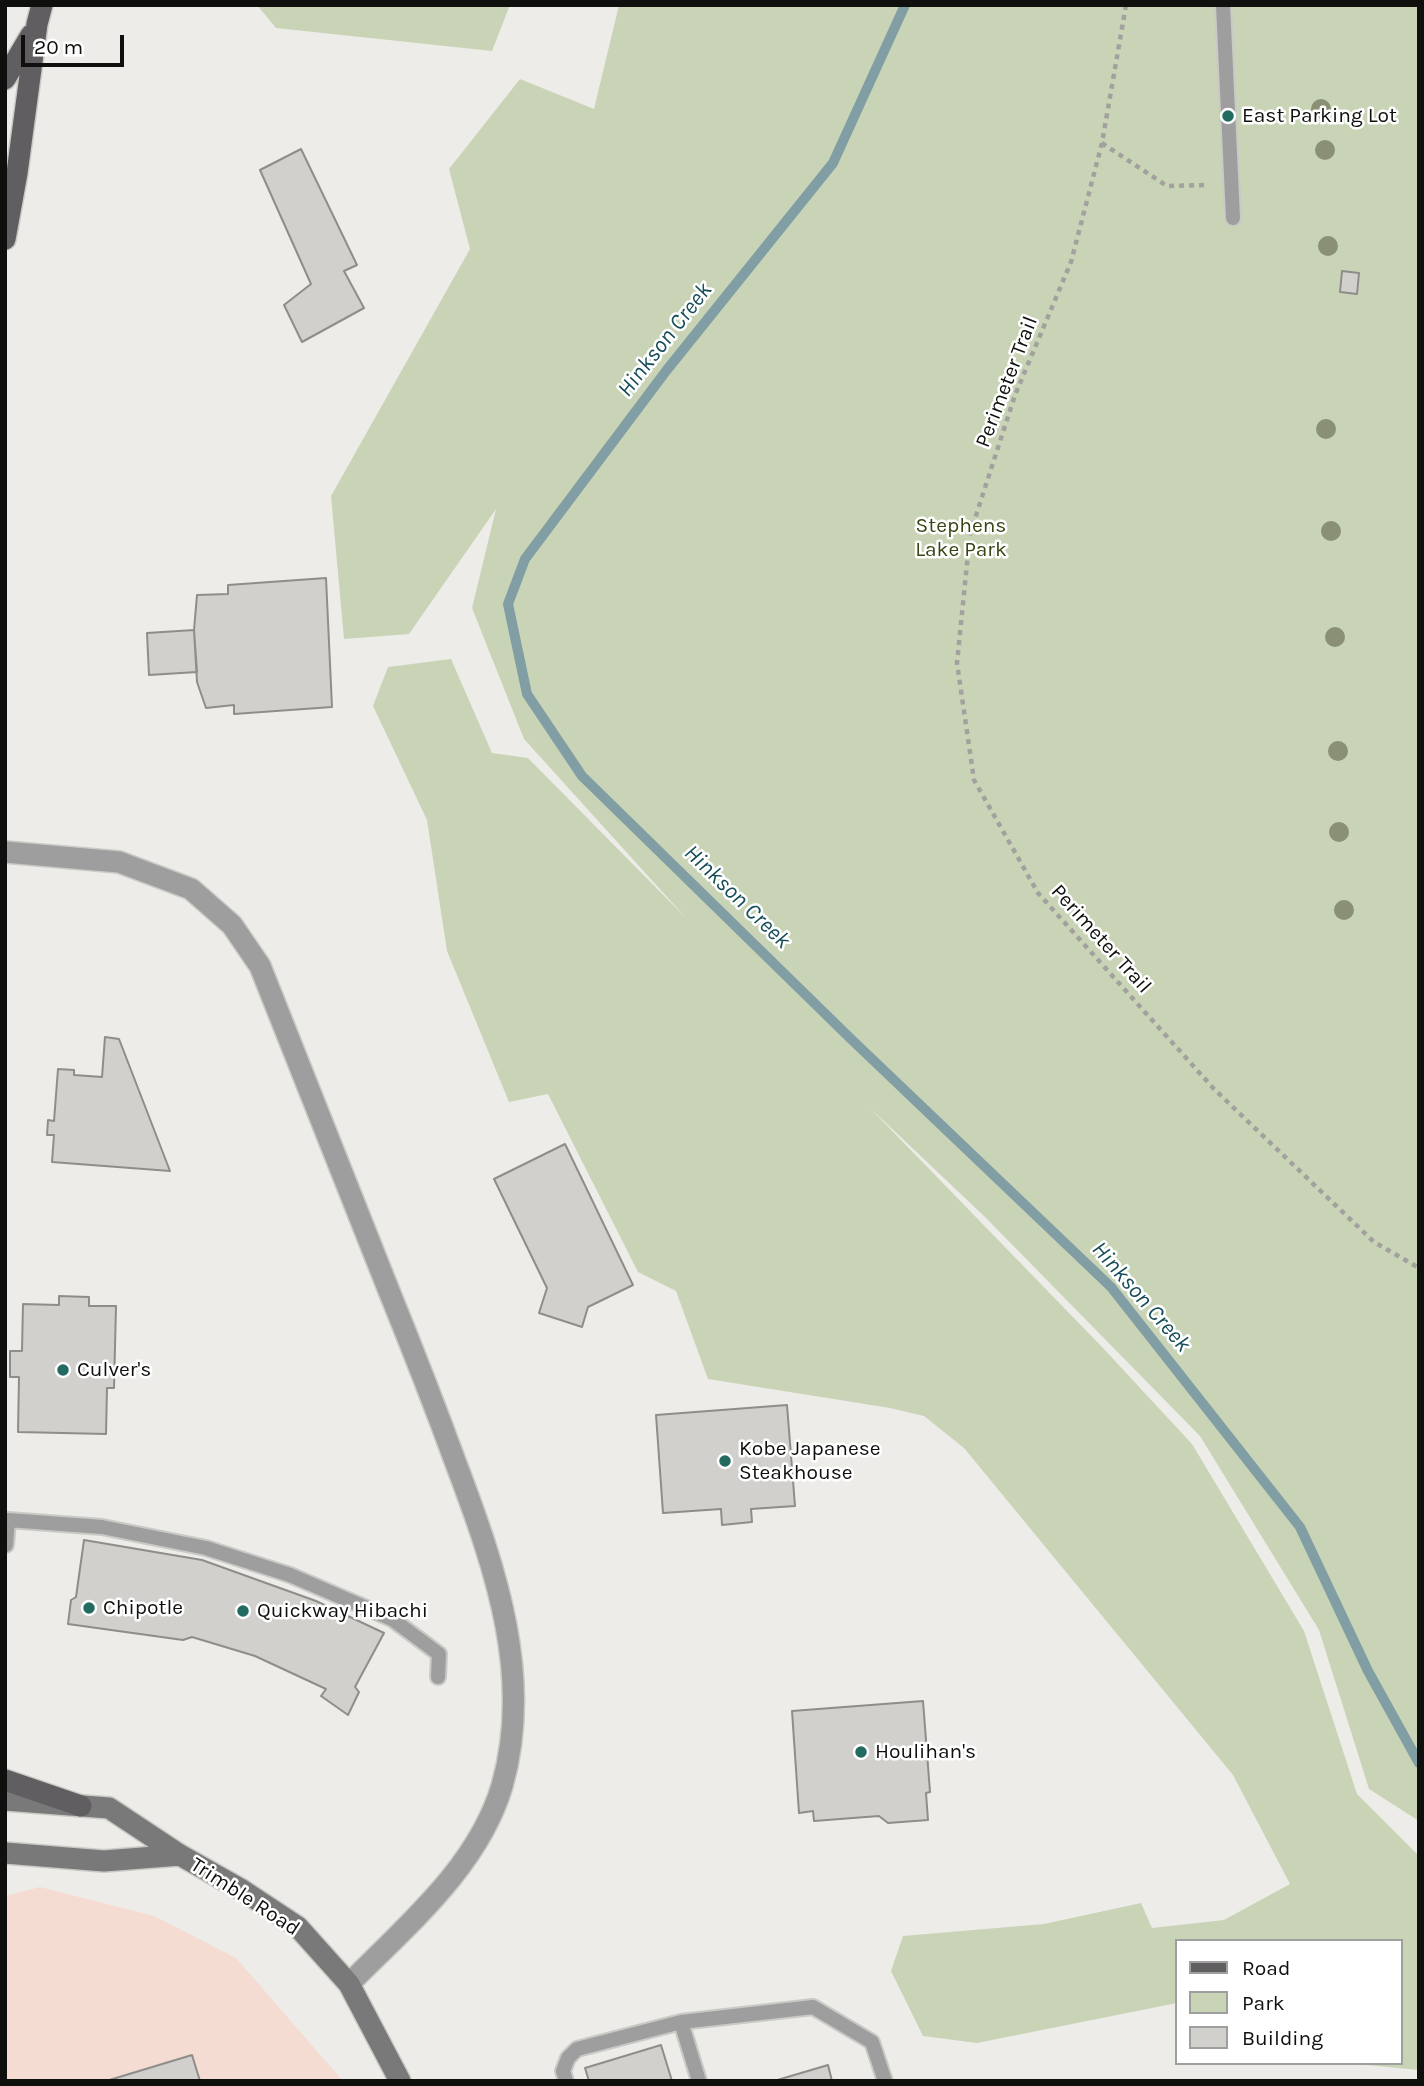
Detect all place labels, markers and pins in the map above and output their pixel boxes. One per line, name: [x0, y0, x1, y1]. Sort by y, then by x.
place label: East Parking Lot: [1242, 103, 1397, 129]
marker: East Parking Lot: [1220, 108, 1236, 124]
place label: Culver's: [77, 1357, 151, 1383]
marker: Culver's: [55, 1362, 71, 1378]
place label: Kobe Japanese Steakhouse: [739, 1436, 881, 1486]
marker: Kobe Japanese Steakhouse: [717, 1453, 733, 1469]
place label: Chipotle: [103, 1595, 183, 1621]
place label: Quickway Hibachi: [257, 1598, 428, 1624]
marker: Chipotle: [81, 1600, 97, 1616]
marker: Quickway Hibachi: [235, 1603, 251, 1619]
place label: Houlihan's: [875, 1739, 976, 1765]
marker: Houlihan's: [853, 1744, 869, 1760]

